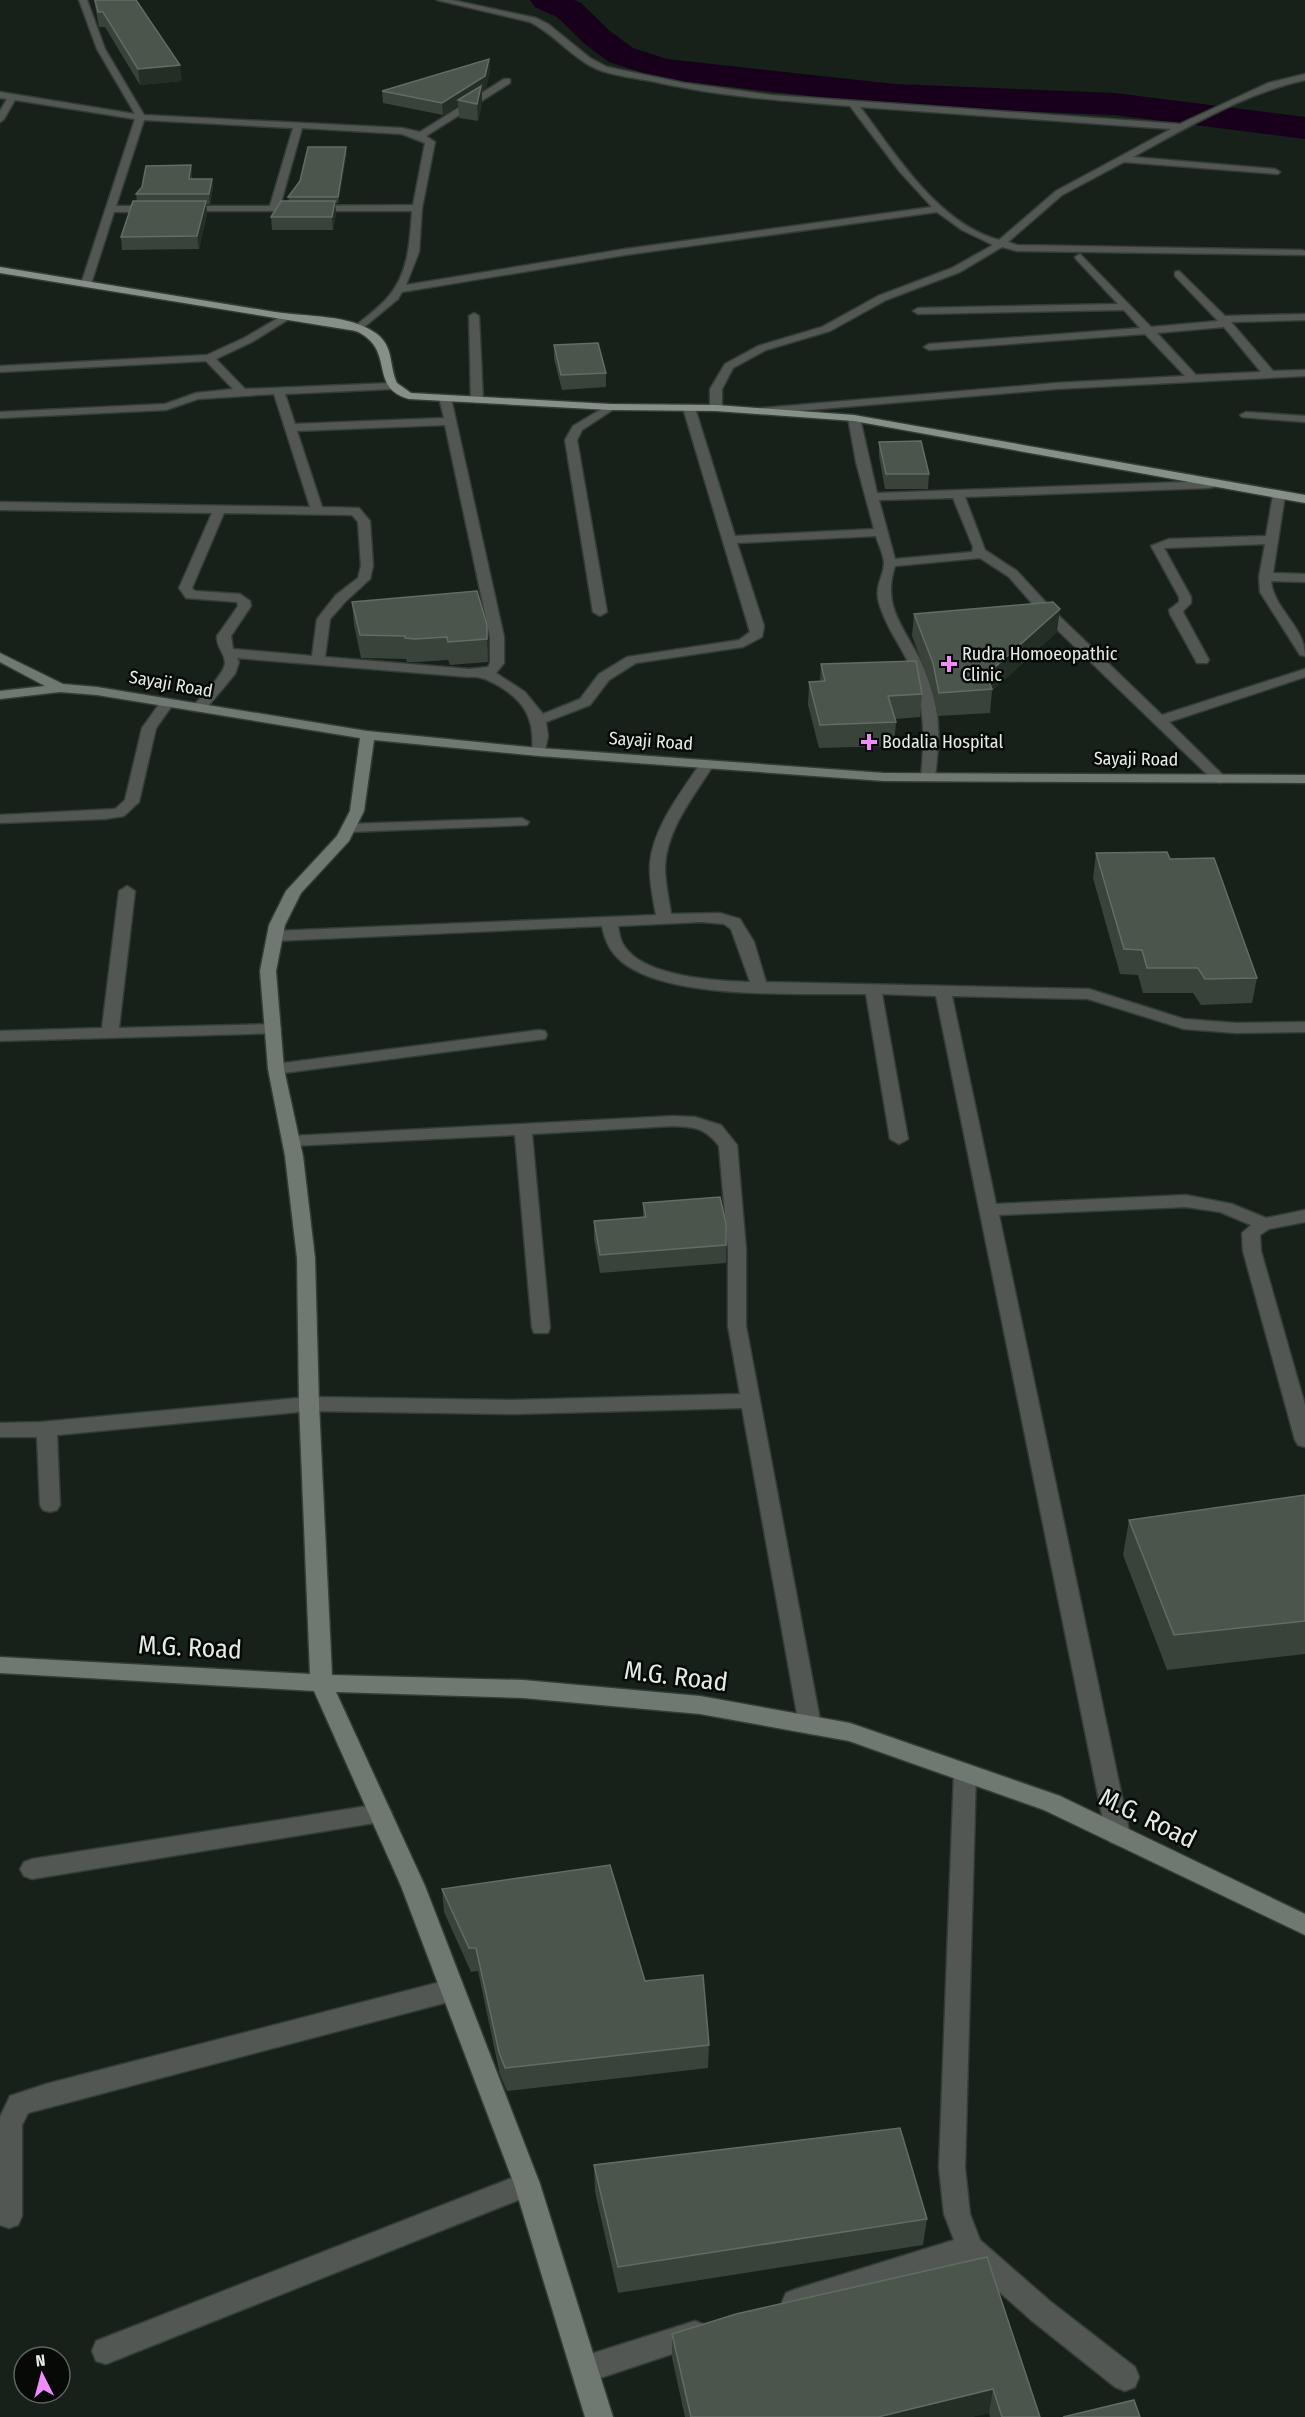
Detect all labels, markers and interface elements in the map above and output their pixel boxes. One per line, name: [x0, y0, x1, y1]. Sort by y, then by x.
place label: Rudra Homoeopathic Clinic: [962, 643, 1118, 686]
marker: Rudra Homoeopathic Clinic: [940, 655, 958, 673]
street label: Sayaji Road: [127, 666, 215, 702]
street label: Sayaji Road: [608, 727, 694, 755]
place label: Bodalia Hospital: [882, 731, 1004, 753]
marker: Bodalia Hospital: [860, 733, 878, 751]
street label: Sayaji Road: [1094, 747, 1178, 771]
street label: M.G. Road: [137, 1629, 243, 1666]
street label: M.G. Road: [622, 1655, 729, 1698]
street label: M.G. Road: [1094, 1782, 1201, 1855]
north arrow: [12, 2345, 72, 2405]
text: N: [35, 2351, 46, 2371]

